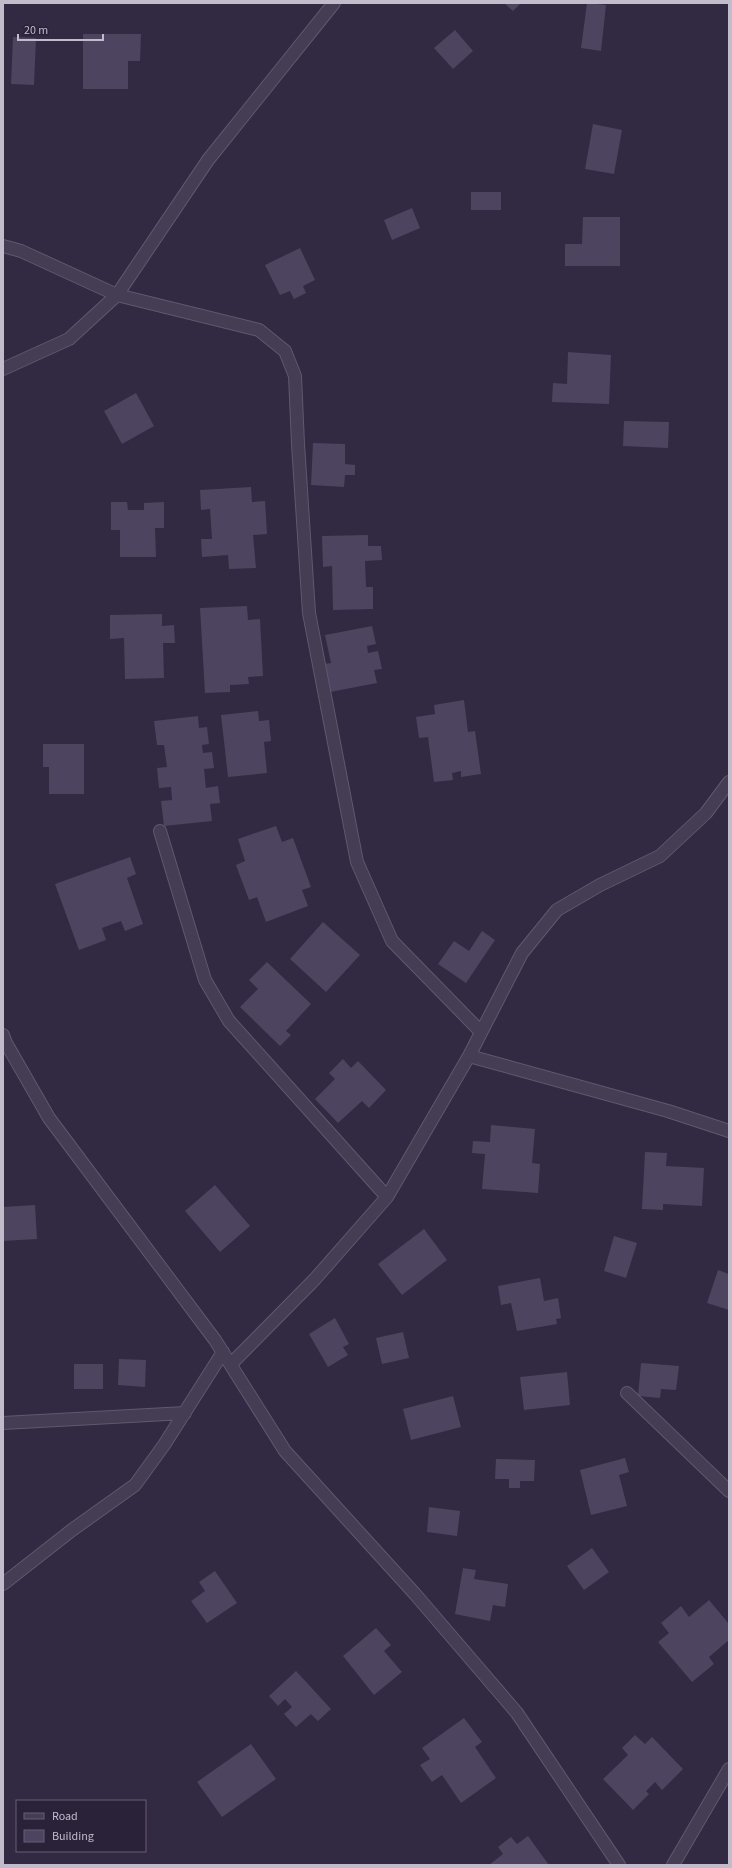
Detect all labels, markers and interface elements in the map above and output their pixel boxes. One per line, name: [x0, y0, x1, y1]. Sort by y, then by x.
scale bar: [18, 16, 103, 42]
text: 20 m: [24, 22, 48, 39]
legend: [16, 1800, 146, 1852]
text: Road: [52, 1808, 78, 1825]
text: Building: [52, 1828, 94, 1845]

